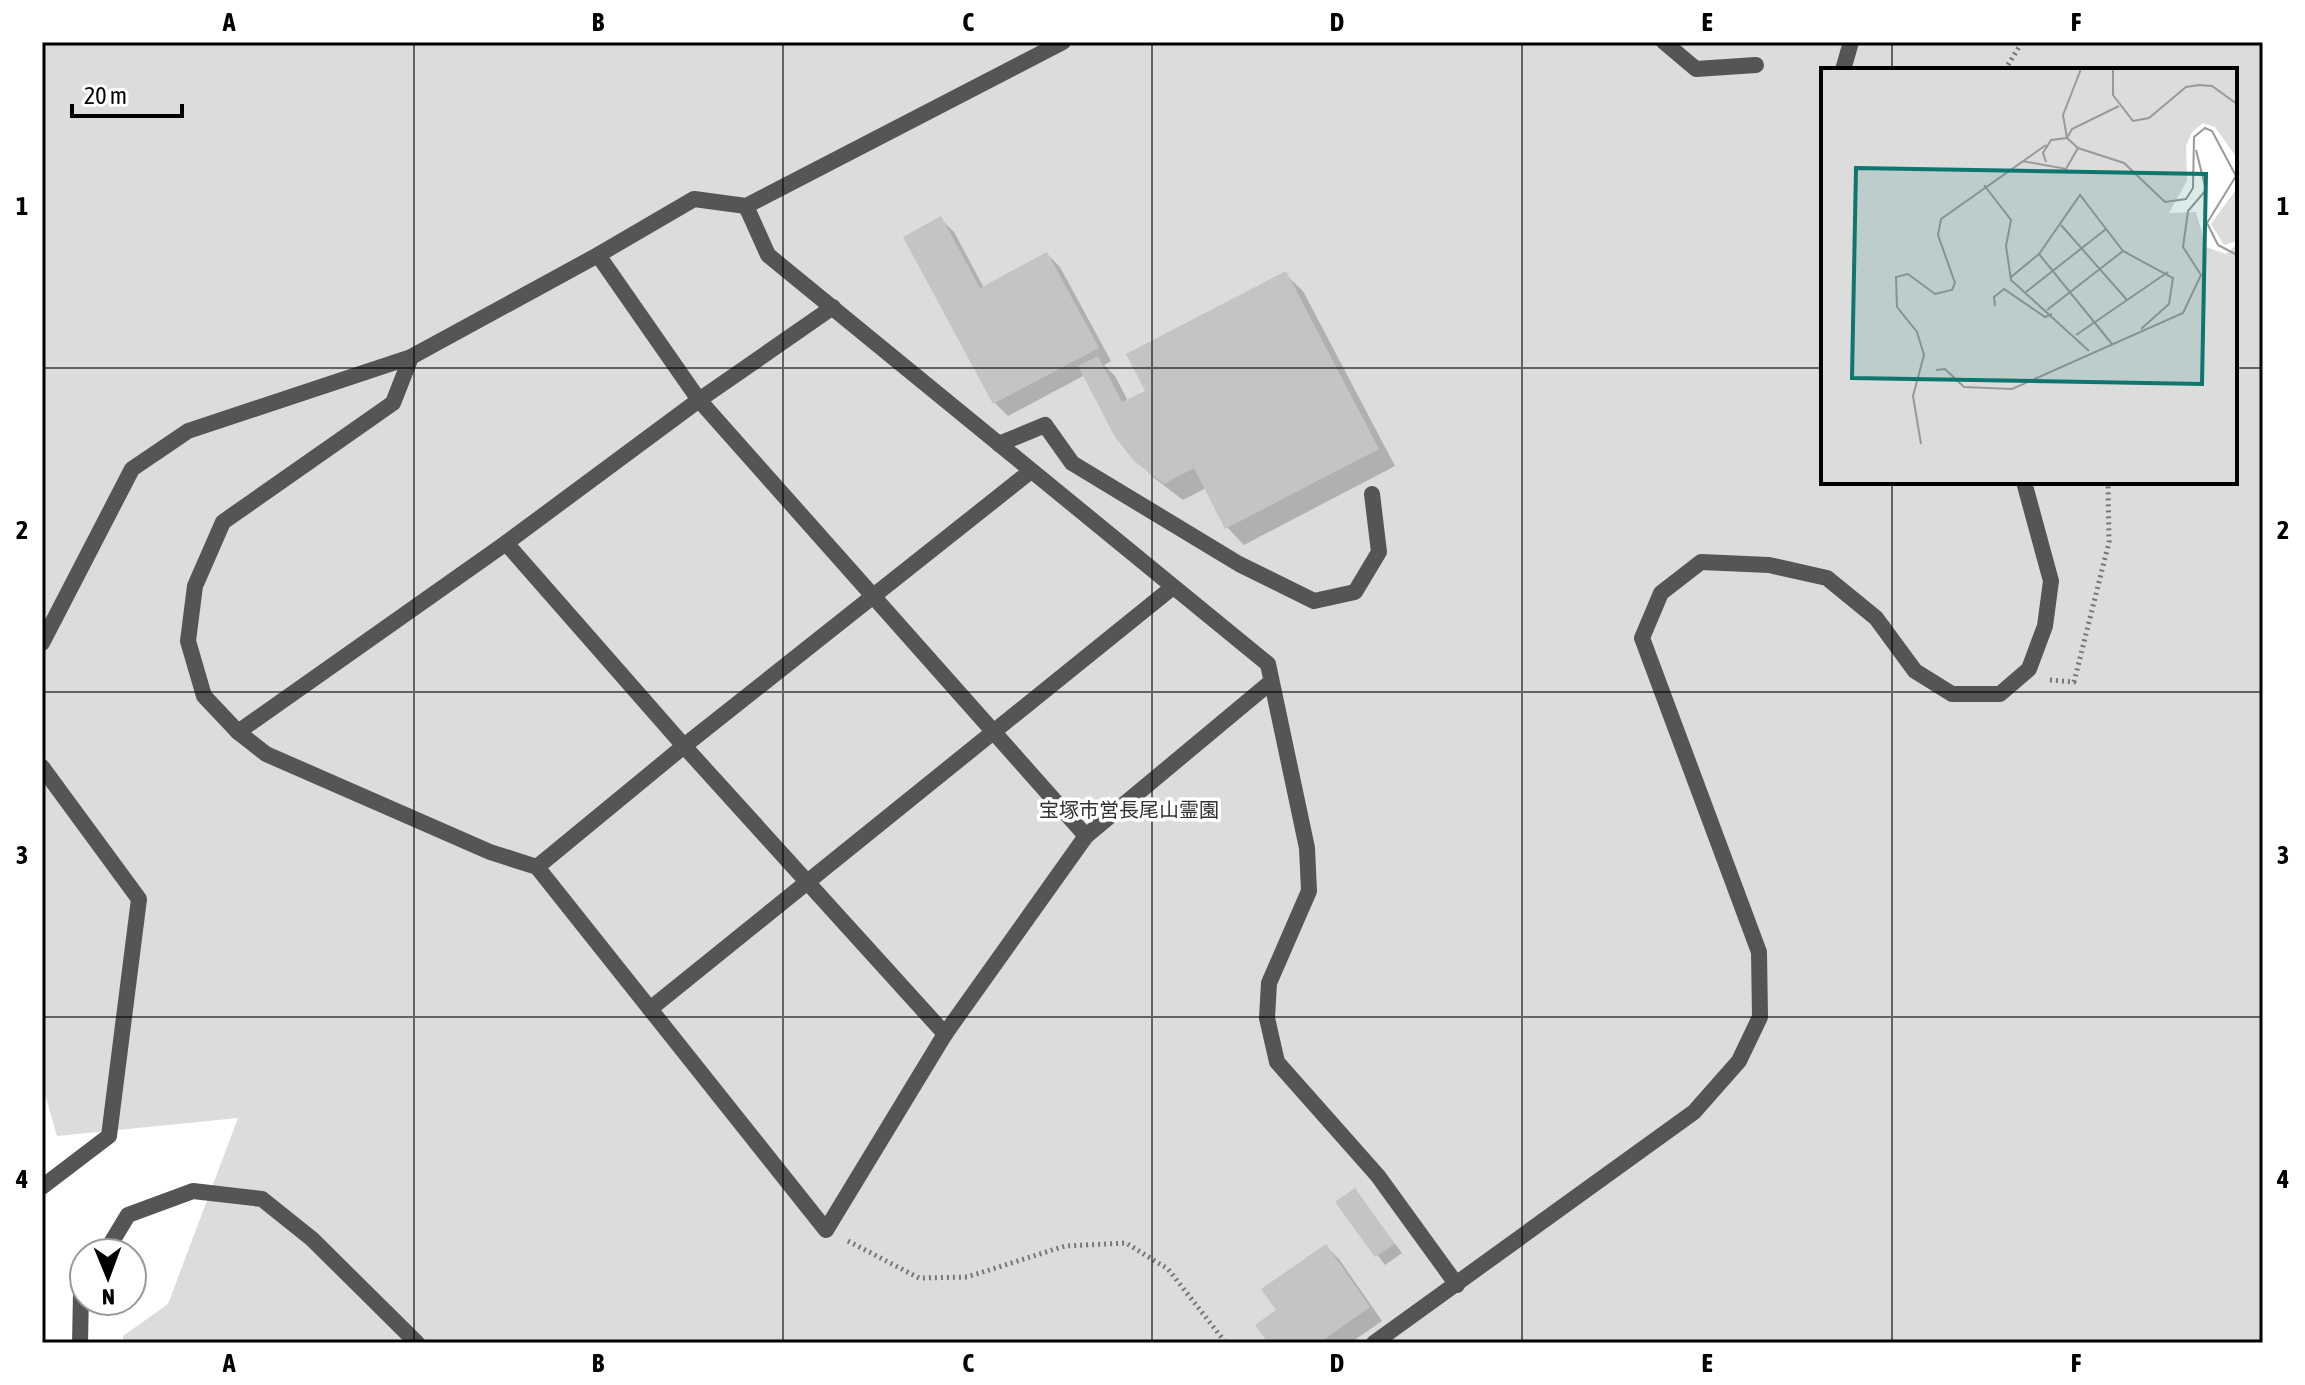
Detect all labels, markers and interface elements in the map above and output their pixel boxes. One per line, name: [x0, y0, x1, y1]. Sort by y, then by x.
text: A: [222, 7, 236, 37]
text: B: [592, 7, 605, 37]
text: C: [962, 7, 974, 37]
text: D: [1330, 7, 1344, 37]
text: E: [1701, 7, 1713, 37]
text: F: [2071, 7, 2082, 37]
scale bar: [72, 68, 182, 118]
inset map: [1821, 68, 2237, 484]
text: 20 m: [84, 82, 127, 109]
text: 1: [16, 191, 28, 221]
text: 1: [2277, 191, 2289, 221]
text: 2: [16, 515, 28, 545]
text: 2: [2277, 515, 2289, 545]
park label: 宝塚市営長尾山霊園: [1039, 798, 1219, 821]
text: 3: [16, 840, 28, 870]
text: 3: [2277, 840, 2289, 870]
text: 4: [15, 1164, 28, 1194]
text: 4: [2276, 1164, 2289, 1194]
north arrow: [68, 1237, 148, 1317]
text: N: [102, 1284, 115, 1310]
text: A: [222, 1348, 236, 1378]
text: B: [592, 1348, 605, 1378]
text: C: [962, 1348, 974, 1378]
text: D: [1330, 1348, 1344, 1378]
text: E: [1701, 1348, 1713, 1378]
text: F: [2071, 1348, 2082, 1378]

